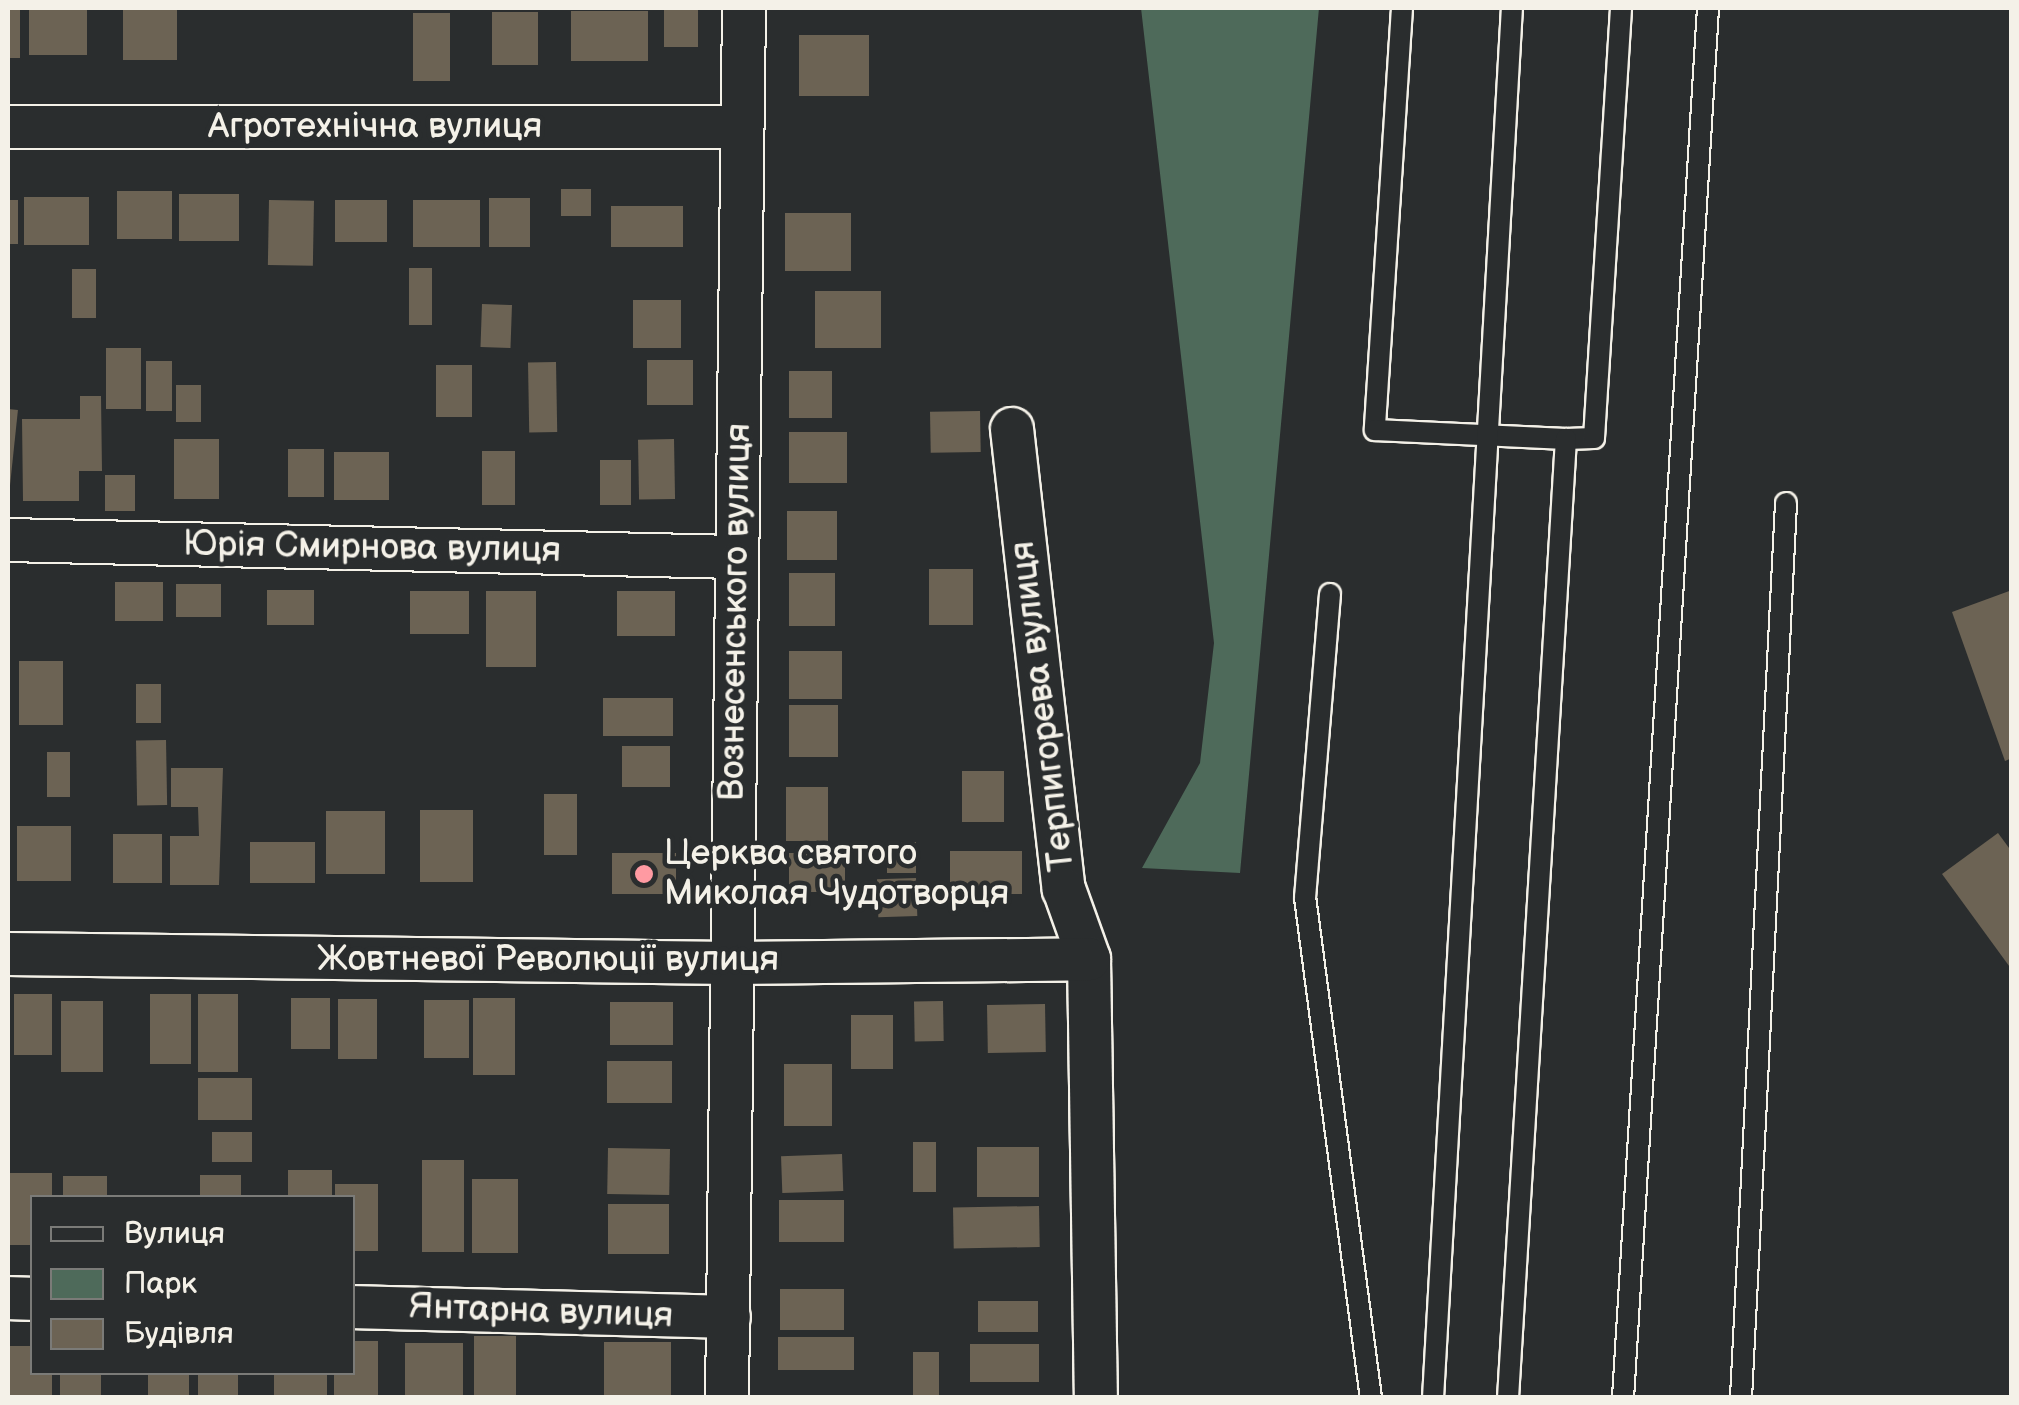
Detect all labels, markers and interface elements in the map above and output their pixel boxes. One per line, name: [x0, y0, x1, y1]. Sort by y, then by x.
street label: Агротехнічна вулиця: [208, 106, 542, 148]
street label: Вознесенського вулиця: [712, 423, 760, 801]
street label: Юрія Смирнова вулиця: [183, 524, 561, 572]
street label: Терпигорева вулиця: [1002, 539, 1084, 873]
place label: Церква святого Миколая Чудотворця: [664, 833, 1009, 915]
marker: Церква святого Миколая Чудотворця: [633, 863, 655, 885]
street label: Жовтневої Революції вулиця: [317, 939, 779, 981]
legend: [30, 1195, 355, 1375]
text: Вулиця: [124, 1216, 225, 1252]
text: Парк: [124, 1266, 197, 1302]
street label: Янтарна вулиця: [408, 1286, 674, 1338]
text: Будівля: [124, 1316, 234, 1352]

